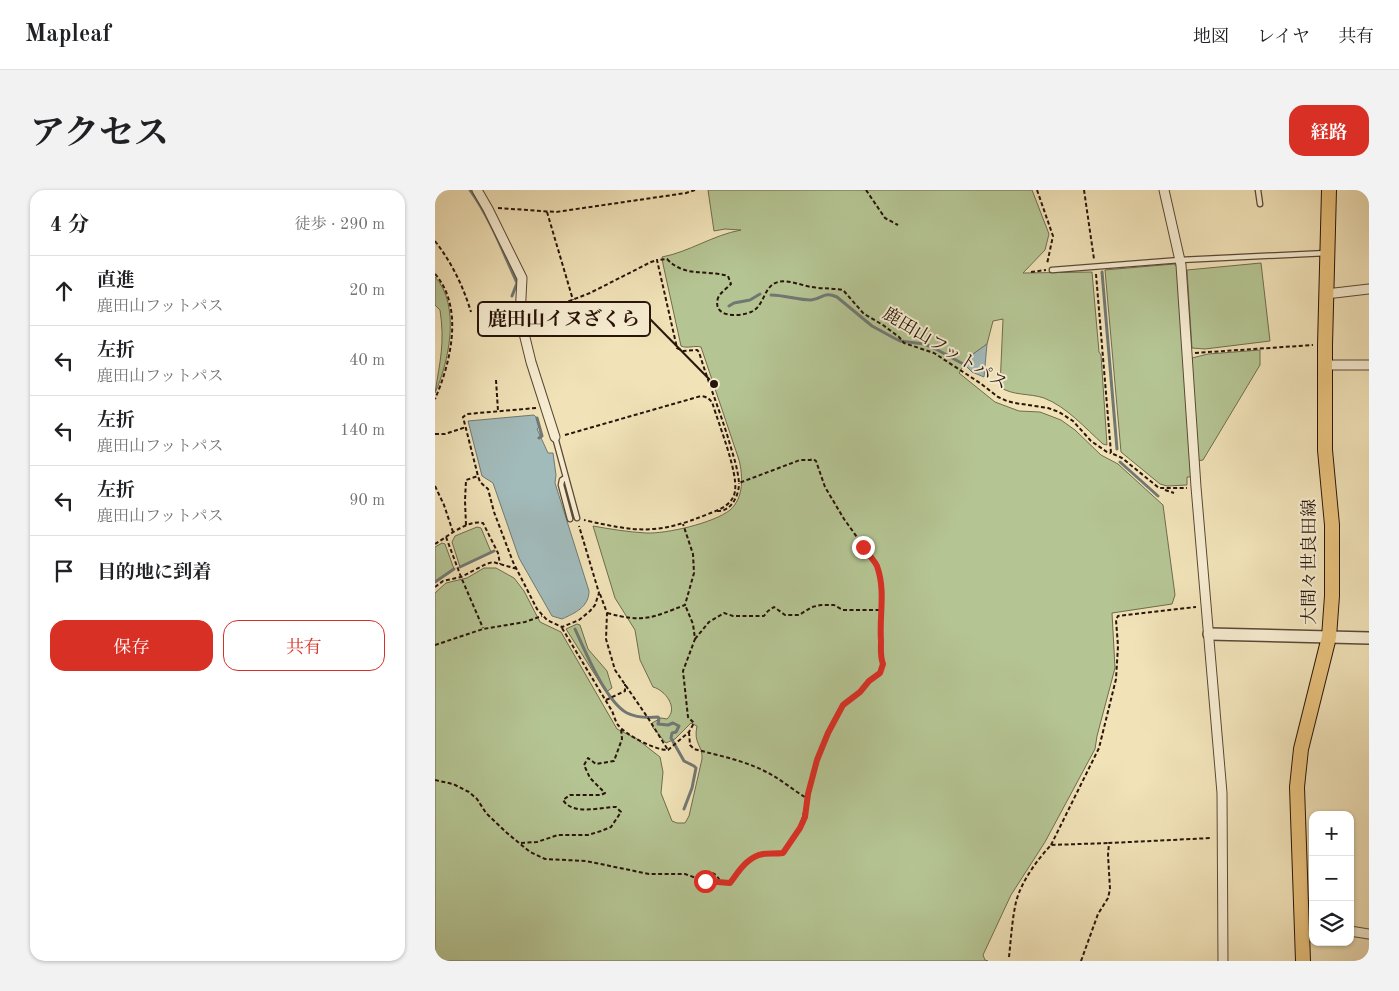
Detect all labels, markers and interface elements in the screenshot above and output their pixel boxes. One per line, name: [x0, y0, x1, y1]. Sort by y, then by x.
text: Mapleaf: [25, 23, 111, 47]
text: 地図: [1193, 28, 1229, 46]
text: レイヤ: [1257, 28, 1310, 46]
text: 共有: [1338, 28, 1374, 46]
button: 経路: [1289, 105, 1369, 156]
text: アクセス: [30, 117, 169, 152]
text: 4 分: [50, 215, 89, 236]
text: 徒歩 · 290 m: [295, 217, 385, 233]
text: 直進: [97, 272, 135, 291]
icon: ahead: [50, 277, 78, 305]
text: 20 m: [349, 283, 385, 299]
text: 鹿田山フットパス: [97, 299, 224, 315]
callout: 鹿田山イヌざくら: [478, 302, 650, 336]
street label: 鹿田山フットパス: [879, 303, 1012, 393]
text: 鹿田山イヌざくら: [488, 308, 640, 330]
text: 左折: [97, 342, 135, 361]
icon: left: [50, 347, 78, 375]
text: 40 m: [349, 353, 385, 369]
text: 鹿田山フットパス: [97, 369, 224, 385]
text: 左折: [97, 412, 135, 431]
icon: left: [50, 417, 78, 445]
text: 140 m: [340, 423, 385, 439]
text: 鹿田山フットパス: [97, 439, 224, 455]
text: 左折: [97, 482, 135, 501]
icon: left: [50, 487, 78, 515]
text: 90 m: [349, 493, 385, 509]
street label: 大間々世良田線: [1299, 499, 1319, 625]
text: 鹿田山フットパス: [97, 509, 224, 525]
route end: [852, 536, 875, 559]
icon: arrive: [50, 557, 78, 585]
text: 目的地に到着: [97, 564, 211, 583]
button: 保存: [50, 620, 213, 671]
button: 共有: [223, 620, 385, 671]
map controls: [1309, 811, 1354, 946]
button: +: [1309, 811, 1354, 856]
button: −: [1309, 856, 1354, 901]
route start: [694, 870, 717, 893]
button: layers: [1309, 901, 1354, 946]

